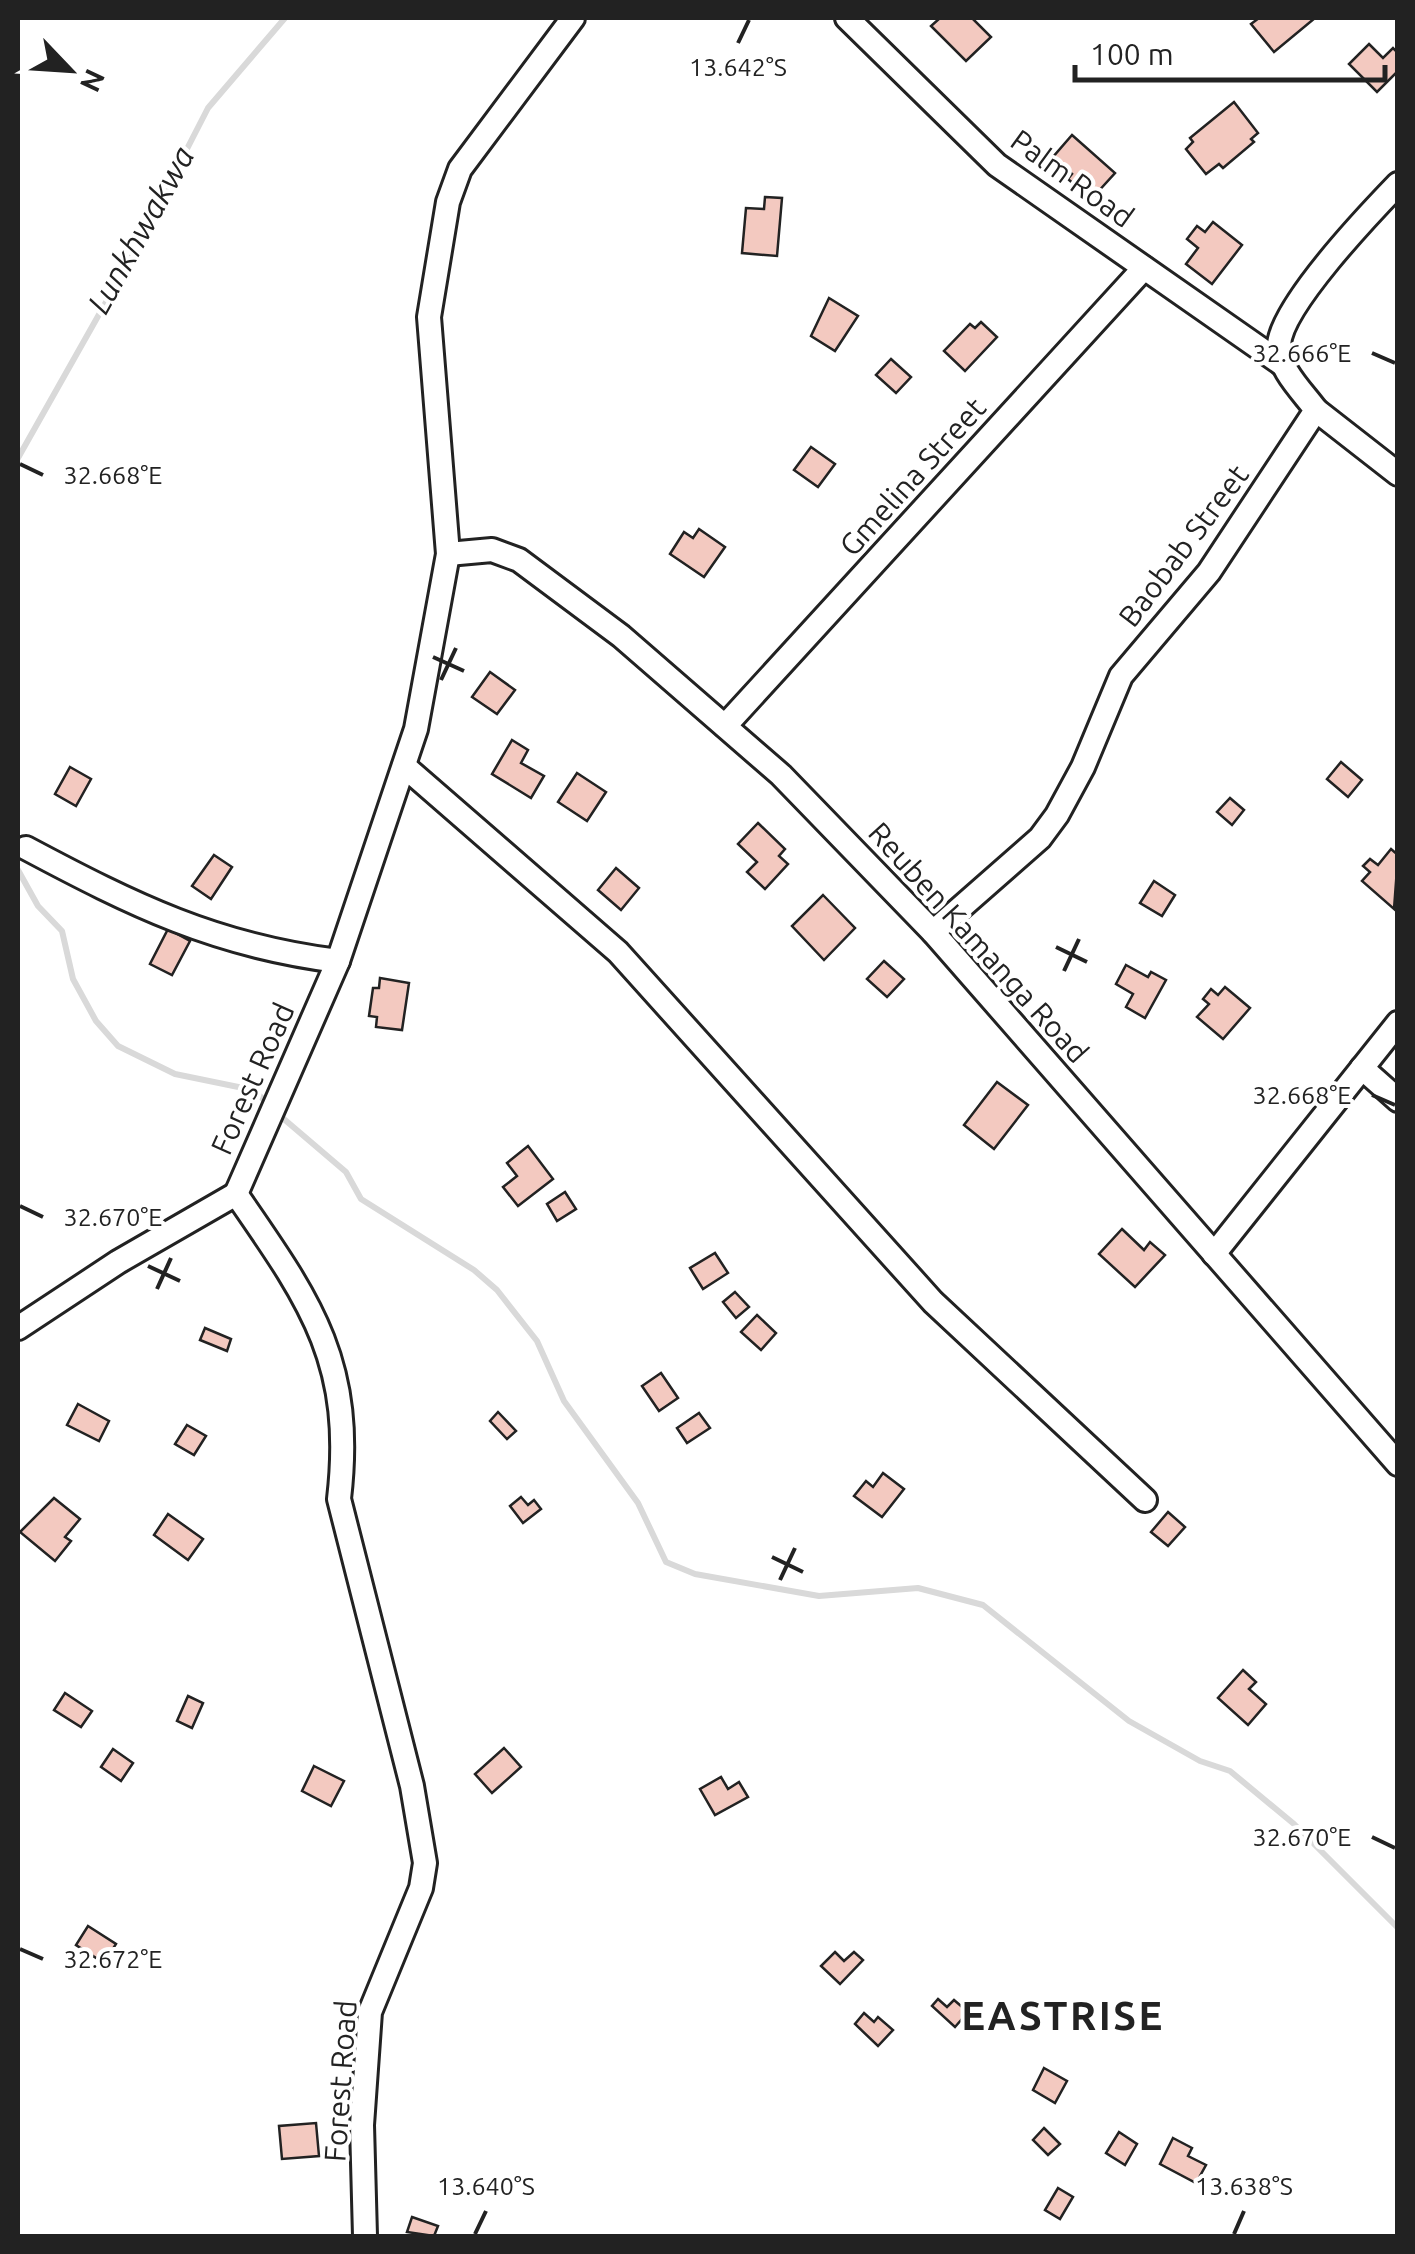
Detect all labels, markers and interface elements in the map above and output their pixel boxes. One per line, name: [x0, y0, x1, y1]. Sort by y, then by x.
north arrow: [20, 20, 120, 120]
scale bar: [1075, 20, 1385, 82]
text: 100 m: [1090, 37, 1174, 71]
text: 13.642°S: [689, 53, 787, 81]
text: N: [75, 65, 112, 97]
street label: Palm Road: [1005, 122, 1140, 234]
water label: Lunkhwakwa: [80, 140, 201, 319]
text: 32.666°E: [1253, 339, 1351, 367]
street label: Gmelina Street: [832, 390, 992, 562]
street label: Baobab Street: [1111, 458, 1255, 633]
text: 32.668°E: [64, 461, 162, 489]
street label: Reuben Kamanga Road: [862, 815, 1096, 1069]
street label: Forest Road: [204, 998, 301, 1160]
text: 32.668°E: [1253, 1081, 1351, 1109]
text: 32.670°E: [64, 1203, 162, 1231]
text: 32.670°E: [1253, 1823, 1351, 1851]
text: 32.672°E: [64, 1945, 162, 1973]
district label: EASTRISE: [961, 1993, 1165, 2038]
street label: Forest Road: [317, 1999, 363, 2163]
text: 13.640°S: [437, 2172, 535, 2200]
text: 13.638°S: [1195, 2172, 1293, 2200]

